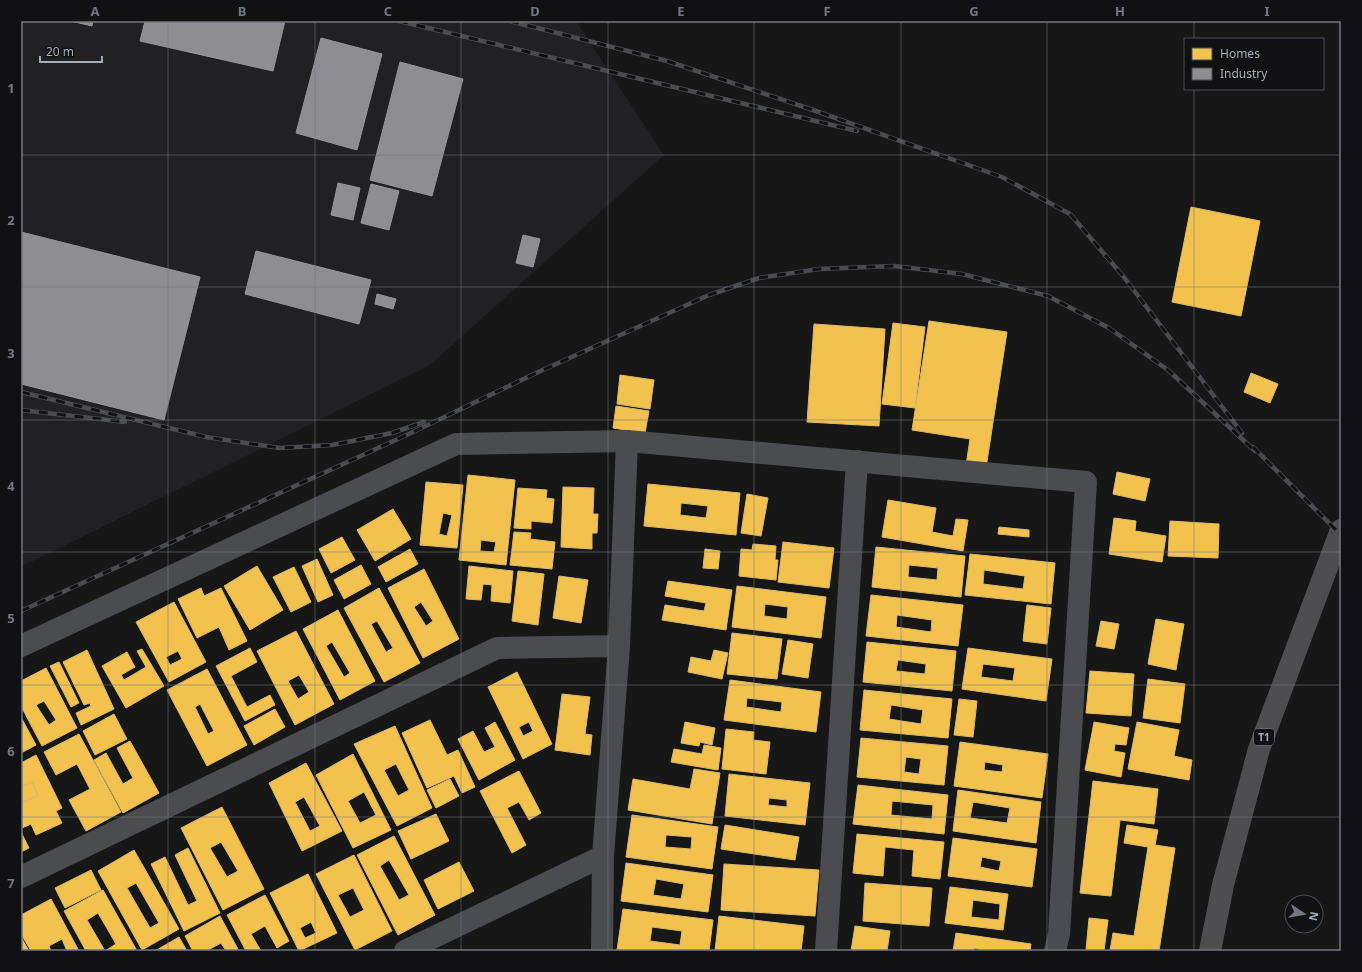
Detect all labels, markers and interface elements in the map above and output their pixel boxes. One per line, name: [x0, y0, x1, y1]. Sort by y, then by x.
text: A: [91, 2, 100, 20]
text: B: [238, 2, 246, 20]
text: C: [384, 2, 392, 20]
text: D: [530, 2, 540, 20]
text: E: [677, 2, 685, 20]
text: F: [823, 2, 831, 20]
text: G: [969, 2, 979, 20]
text: H: [1115, 2, 1125, 20]
text: I: [1264, 2, 1270, 20]
scale bar: [40, 38, 102, 64]
legend: [1184, 38, 1324, 90]
text: 20 m: [46, 43, 74, 60]
text: Homes: [1220, 45, 1260, 62]
text: Industry: [1220, 65, 1268, 82]
text: 1: [7, 79, 15, 97]
text: 2: [7, 211, 15, 229]
text: 3: [7, 344, 15, 362]
text: 4: [7, 477, 15, 495]
text: 5: [7, 609, 15, 627]
road number: T1: [1254, 729, 1274, 745]
text: 6: [7, 742, 15, 760]
text: 7: [7, 874, 15, 892]
north arrow: [1284, 894, 1324, 934]
text: N: [1306, 910, 1323, 922]

